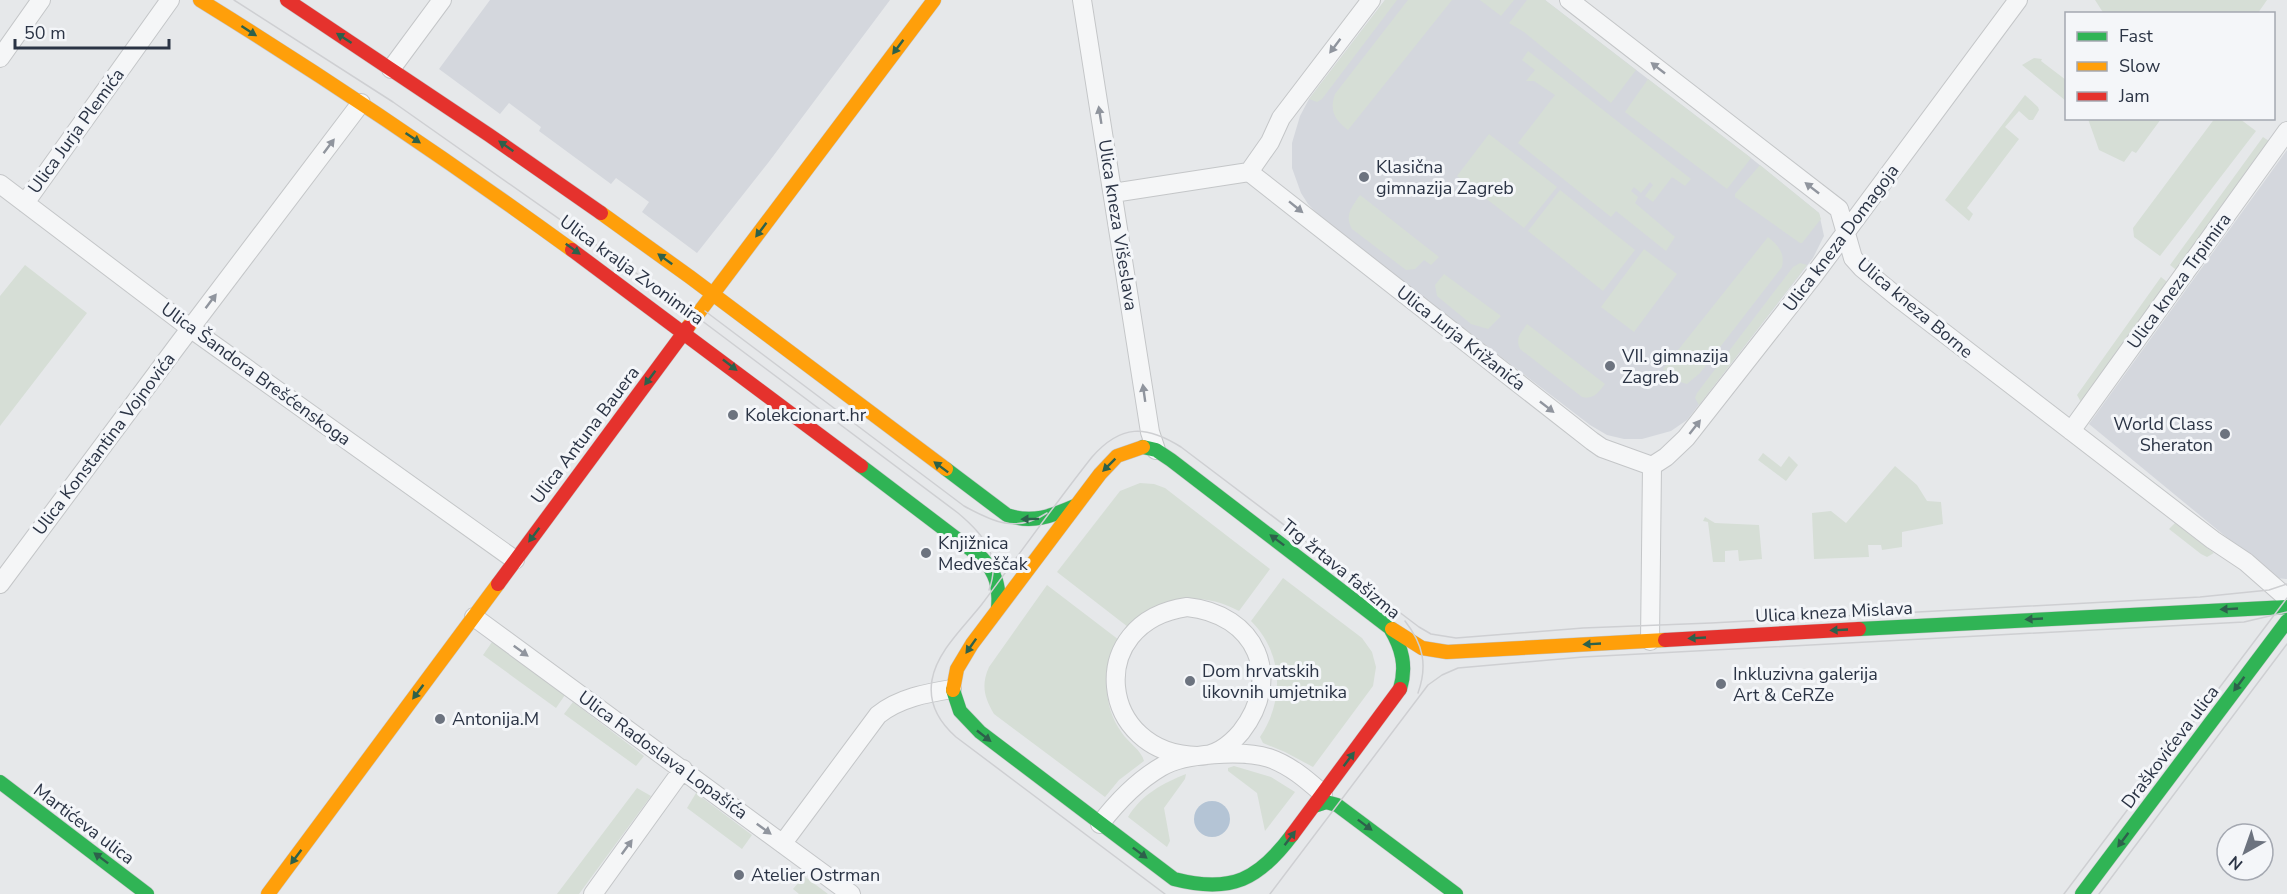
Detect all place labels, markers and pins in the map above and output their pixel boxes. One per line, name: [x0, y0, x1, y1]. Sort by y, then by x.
place label: Klasična gimnazija Zagreb: [1376, 155, 1514, 200]
marker: Klasična gimnazija Zagreb: [1357, 170, 1371, 184]
place label: VII. gimnazija Zagreb: [1621, 344, 1729, 389]
marker: VII. gimnazija Zagreb: [1603, 359, 1617, 373]
place label: Kolekcionart.hr: [745, 403, 867, 427]
marker: Kolekcionart.hr: [726, 408, 740, 422]
place label: World Class Sheraton: [2113, 412, 2213, 457]
marker: World Class Sheraton: [2218, 427, 2232, 441]
place label: Knjižnica Medveščak: [938, 531, 1029, 576]
marker: Knjižnica Medveščak: [919, 546, 933, 560]
place label: Dom hrvatskih likovnih umjetnika: [1202, 659, 1347, 704]
place label: Inkluzivna galerija Art & CeRZe: [1733, 662, 1878, 707]
marker: Dom hrvatskih likovnih umjetnika: [1183, 674, 1197, 688]
marker: Inkluzivna galerija Art & CeRZe: [1714, 677, 1728, 691]
place label: Antonija.M: [452, 707, 539, 731]
marker: Antonija.M: [433, 712, 447, 726]
place label: Atelier Ostrman: [751, 863, 880, 887]
marker: Atelier Ostrman: [732, 868, 746, 882]

